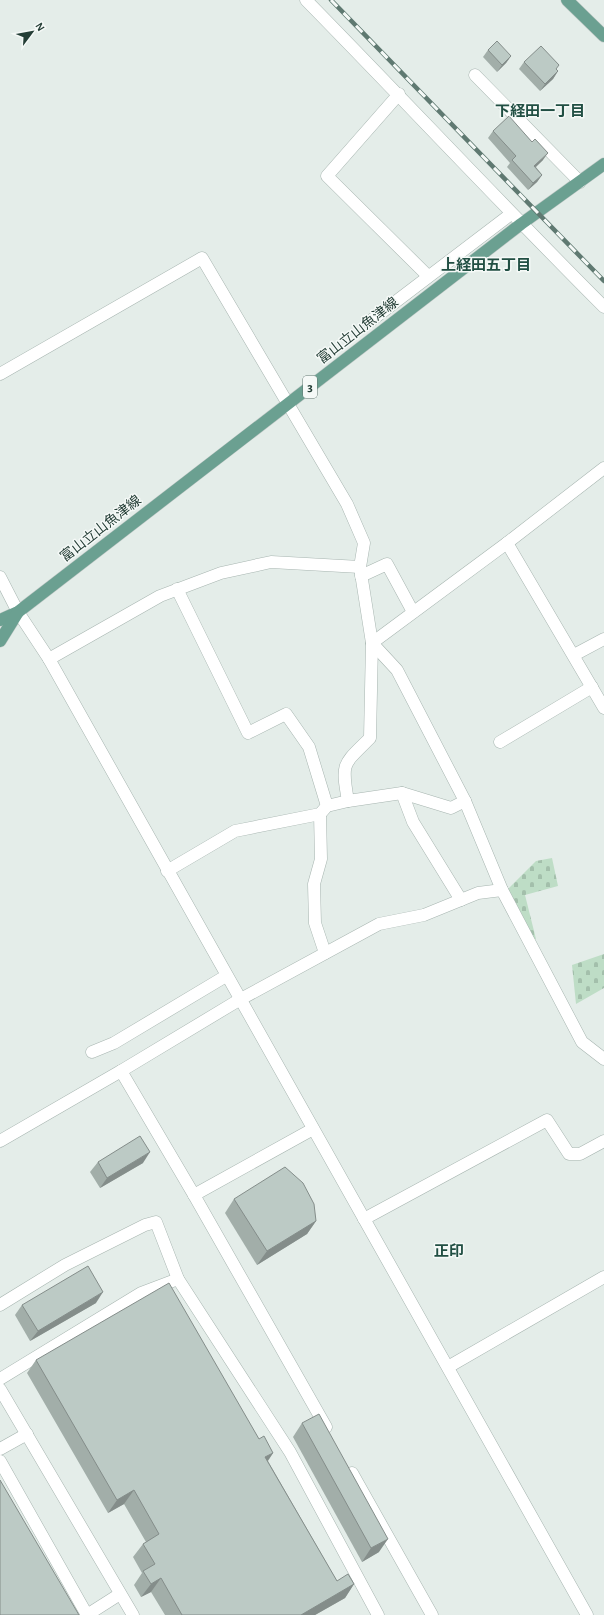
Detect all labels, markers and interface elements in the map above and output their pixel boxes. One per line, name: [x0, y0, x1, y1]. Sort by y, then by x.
north arrow: [12, 12, 52, 52]
text: N: [33, 21, 47, 33]
district label: 下経田一丁目: [495, 103, 585, 119]
district label: 上経田五丁目: [441, 257, 531, 273]
street label: 富山立山魚津線: [314, 295, 401, 367]
road number: 3: [303, 376, 317, 398]
street label: 富山立山魚津線: [57, 493, 144, 565]
district label: 正印: [434, 1243, 464, 1259]

